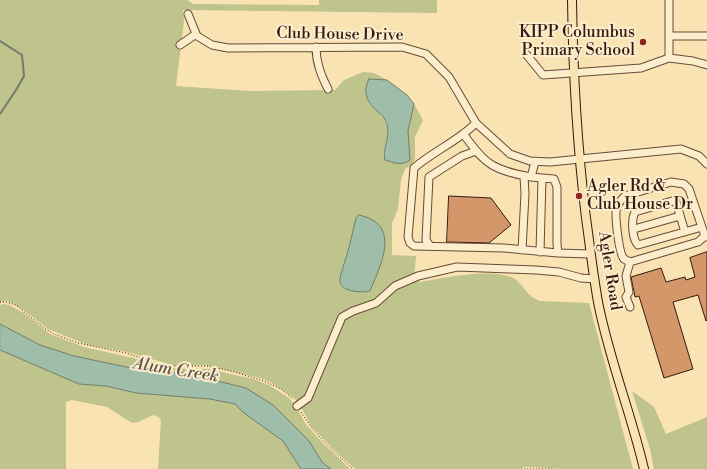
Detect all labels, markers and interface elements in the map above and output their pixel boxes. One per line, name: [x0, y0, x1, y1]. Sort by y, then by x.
place label: KIPP Columbus Primary School: [519, 23, 635, 61]
street label: Club House Drive: [276, 24, 404, 46]
marker: KIPP Columbus Primary School: [638, 37, 648, 47]
place label: Agler Rd & Club House Dr: [587, 177, 693, 215]
marker: Agler Rd & Club House Dr: [574, 191, 584, 201]
street label: Agler Road: [593, 230, 625, 312]
water label: Alum Creek: [132, 354, 220, 388]

